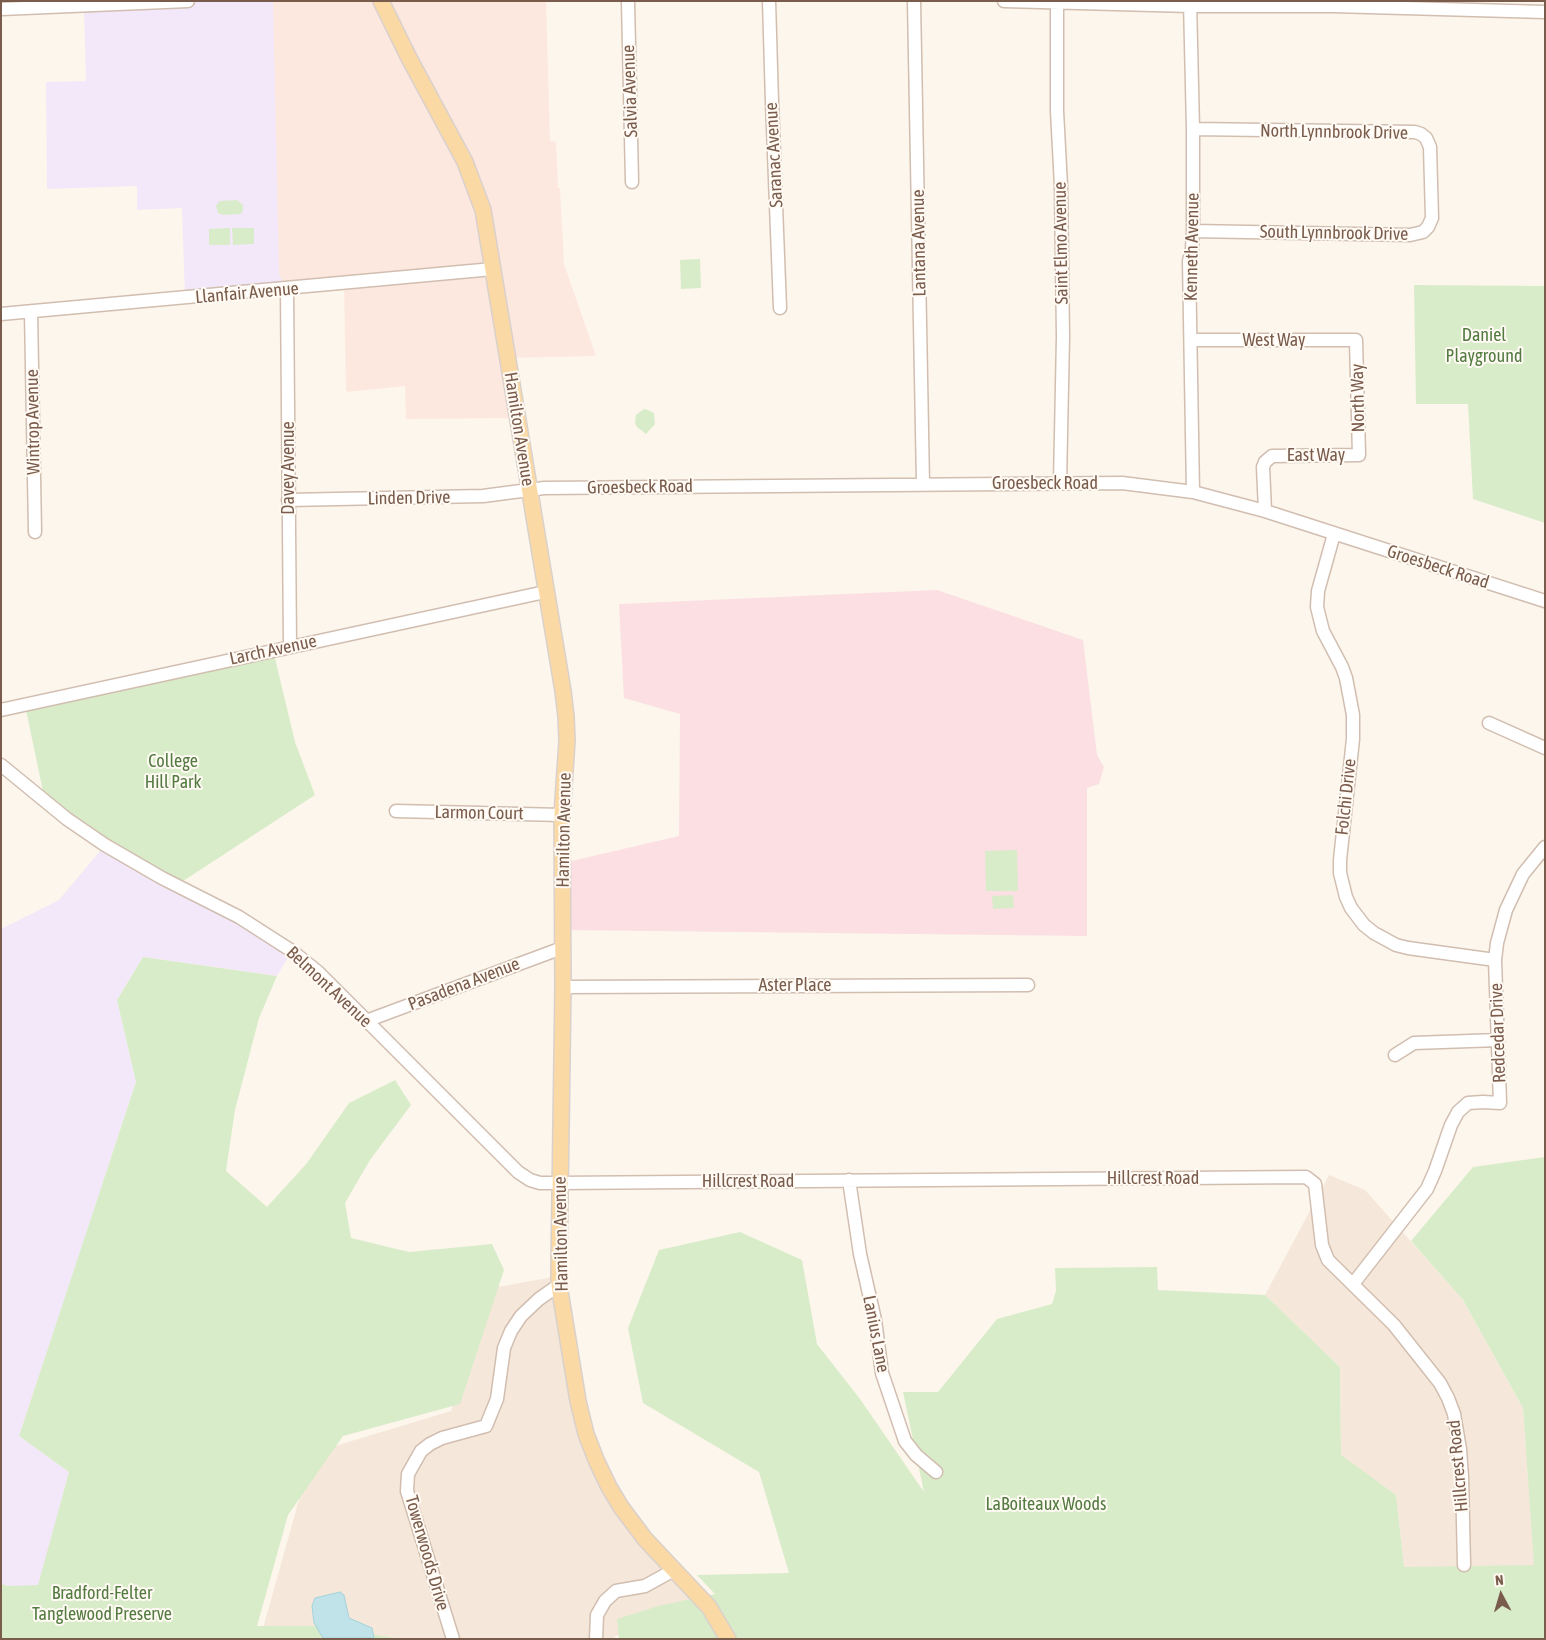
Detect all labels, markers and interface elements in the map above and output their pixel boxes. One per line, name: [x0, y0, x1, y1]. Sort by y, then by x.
street label: Salvia Avenue: [618, 44, 642, 138]
street label: Saranac Avenue: [760, 102, 788, 208]
street label: North Lynnbrook Drive: [1260, 120, 1408, 144]
street label: Saint Elmo Avenue: [1049, 182, 1073, 304]
street label: Lantana Avenue: [907, 189, 931, 297]
street label: Kenneth Avenue: [1180, 193, 1204, 301]
street label: South Lynnbrook Drive: [1260, 221, 1408, 245]
street label: Llanfair Avenue: [194, 278, 300, 308]
park label: Daniel Playground: [1446, 324, 1522, 366]
street label: West Way: [1243, 329, 1305, 351]
street label: North Way: [1347, 363, 1369, 433]
street label: Wintrop Avenue: [21, 369, 45, 475]
street label: Hamilton Avenue: [499, 370, 539, 488]
street label: Davey Avenue: [277, 421, 299, 515]
street label: East Way: [1287, 444, 1345, 466]
street label: Groesbeck Road: [992, 472, 1098, 494]
street label: Groesbeck Road: [587, 475, 693, 499]
street label: Linden Drive: [367, 486, 451, 510]
street label: Groesbeck Road: [1384, 540, 1492, 594]
street label: Larch Avenue: [228, 630, 318, 670]
park label: College Hill Park: [145, 750, 201, 792]
street label: Folchi Drive: [1331, 758, 1361, 836]
street label: Hamilton Avenue: [552, 772, 576, 888]
street label: Larmon Court: [434, 801, 524, 825]
street label: Belmont Avenue: [282, 942, 376, 1032]
street label: Pasadena Avenue: [405, 953, 523, 1015]
street label: Aster Place: [759, 974, 831, 996]
street label: Redcedar Drive: [1485, 983, 1511, 1083]
street label: Hillcrest Road: [1107, 1167, 1199, 1189]
street label: Hillcrest Road: [702, 1170, 794, 1192]
street label: Hamilton Avenue: [549, 1176, 573, 1292]
street label: Lanius Lane: [858, 1294, 894, 1374]
street label: Hillcrest Road: [1443, 1419, 1473, 1513]
street label: Towerwoods Drive: [400, 1493, 454, 1613]
park label: LaBoiteaux Woods: [986, 1493, 1106, 1515]
north arrow: [1476, 1570, 1526, 1620]
text: N: [1494, 1572, 1504, 1588]
park label: Bradford-Felter Tanglewood Preserve: [32, 1582, 172, 1625]

